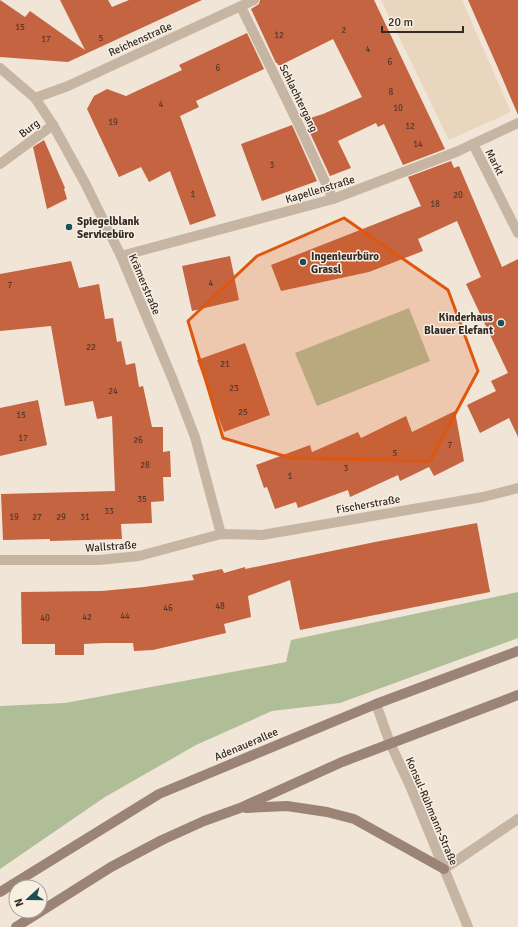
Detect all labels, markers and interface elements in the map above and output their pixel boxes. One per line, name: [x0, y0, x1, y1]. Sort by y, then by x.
scale bar: [382, 8, 463, 34]
text: 20 m: [388, 15, 413, 30]
street label: Reichenstraße: [106, 20, 174, 59]
house number: 15: [15, 22, 25, 33]
house number: 2: [342, 25, 347, 36]
house number: 12: [274, 30, 284, 41]
house number: 5: [99, 33, 104, 44]
house number: 17: [41, 34, 51, 45]
house number: 4: [366, 44, 371, 55]
house number: 6: [388, 57, 393, 68]
street label: Schlachtergang: [277, 62, 321, 134]
house number: 6: [216, 63, 221, 74]
house number: 8: [389, 87, 394, 98]
house number: 4: [159, 99, 164, 110]
house number: 10: [393, 103, 403, 114]
street label: Burg: [16, 116, 42, 140]
house number: 19: [108, 117, 118, 128]
house number: 12: [405, 121, 415, 132]
house number: 14: [413, 139, 423, 150]
street label: Markt: [482, 147, 507, 178]
house number: 3: [270, 160, 275, 171]
street label: Kapellenstraße: [284, 173, 356, 206]
house number: 1: [191, 189, 196, 200]
house number: 20: [453, 190, 463, 201]
house number: 18: [430, 199, 440, 210]
place label: Spiegelblank Servicebüro: [77, 215, 140, 241]
marker: Spiegelblank Servicebüro: [64, 222, 74, 232]
place label: Ingenieurbüro Grassl: [311, 250, 379, 276]
street label: Krämerstraße: [126, 252, 163, 317]
marker: Ingenieurbüro Grassl: [298, 257, 308, 267]
house number: 4: [209, 278, 214, 289]
house number: 7: [8, 280, 13, 291]
place label: Kinderhaus Blauer Elefant: [424, 311, 493, 337]
marker: Kinderhaus Blauer Elefant: [496, 318, 506, 328]
house number: 22: [86, 342, 96, 353]
house number: 21: [220, 359, 230, 370]
house number: 23: [229, 383, 239, 394]
house number: 24: [108, 386, 118, 397]
house number: 25: [238, 407, 248, 418]
house number: 15: [16, 410, 26, 421]
house number: 17: [18, 433, 28, 444]
house number: 26: [133, 435, 143, 446]
house number: 7: [448, 440, 453, 451]
house number: 5: [393, 448, 398, 459]
house number: 28: [140, 460, 150, 471]
house number: 3: [344, 463, 349, 474]
house number: 1: [288, 471, 293, 482]
street label: Fischerstraße: [335, 492, 401, 517]
house number: 35: [137, 494, 147, 505]
house number: 33: [104, 506, 114, 517]
house number: 19: [9, 512, 19, 523]
house number: 27: [32, 512, 42, 523]
house number: 29: [56, 512, 66, 523]
house number: 31: [80, 512, 90, 523]
street label: Wallstraße: [85, 538, 137, 555]
house number: 48: [215, 601, 225, 612]
house number: 46: [163, 603, 173, 614]
house number: 44: [120, 611, 130, 622]
house number: 42: [82, 612, 92, 623]
house number: 40: [40, 613, 50, 624]
street label: Adenauerallee: [212, 725, 280, 764]
street label: Konsul-Rühmann-Straße: [403, 755, 460, 867]
north arrow: [8, 879, 48, 919]
text: N: [12, 897, 27, 908]

